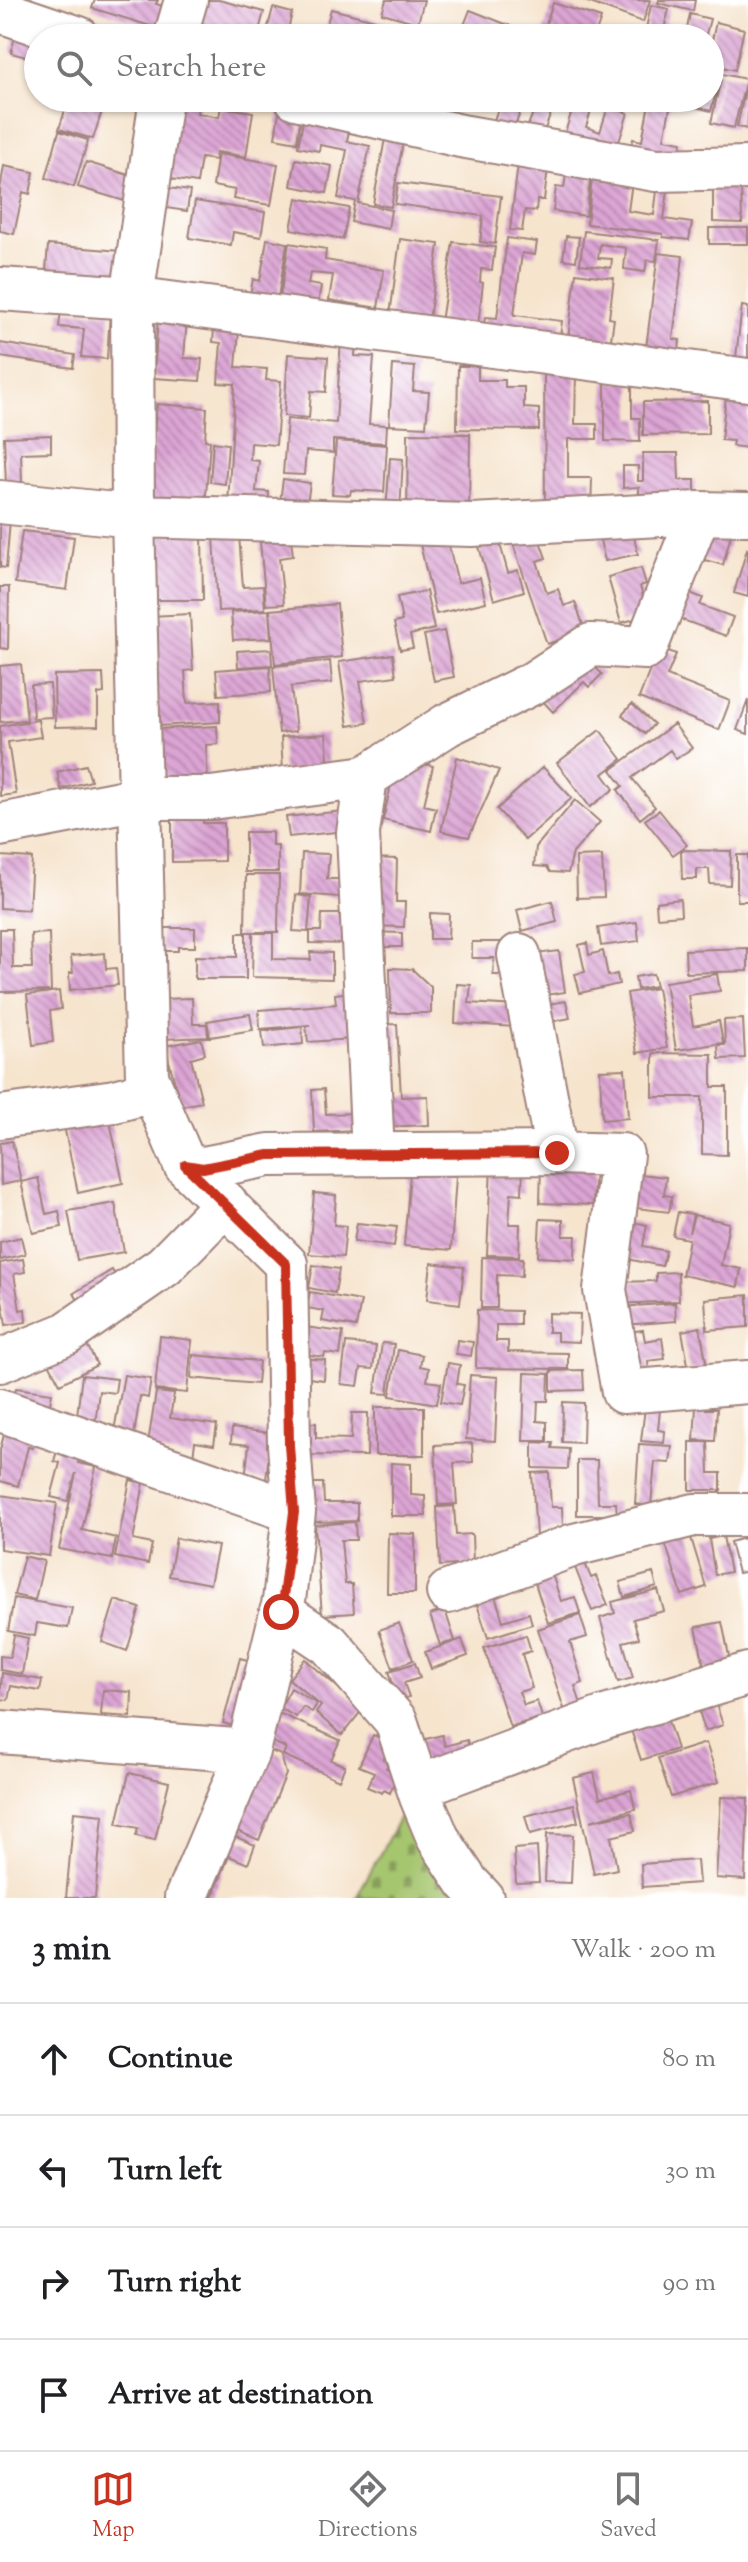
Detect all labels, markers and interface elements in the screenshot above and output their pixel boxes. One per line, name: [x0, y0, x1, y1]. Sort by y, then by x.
search box: [24, 24, 724, 112]
icon: search: [52, 46, 96, 90]
text: Search here: [116, 47, 266, 90]
route end: [539, 1135, 575, 1171]
route start: [263, 1594, 299, 1630]
text: 3 min: [32, 1926, 111, 1975]
text: Walk · 200 m: [571, 1932, 716, 1969]
icon: ahead: [32, 2037, 76, 2081]
text: Continue: [108, 2038, 233, 2081]
text: 80 m: [662, 2041, 716, 2078]
icon: left: [32, 2149, 76, 2193]
text: Turn left: [108, 2150, 222, 2193]
text: 30 m: [665, 2153, 716, 2190]
icon: right: [32, 2261, 76, 2305]
text: Turn right: [108, 2262, 241, 2305]
text: 90 m: [663, 2265, 716, 2302]
icon: arrive: [32, 2373, 76, 2417]
text: Arrive at destination: [108, 2374, 373, 2417]
tab: Map: [91, 2467, 135, 2547]
tab: Directions: [318, 2467, 417, 2547]
tab: Saved: [600, 2467, 657, 2547]

